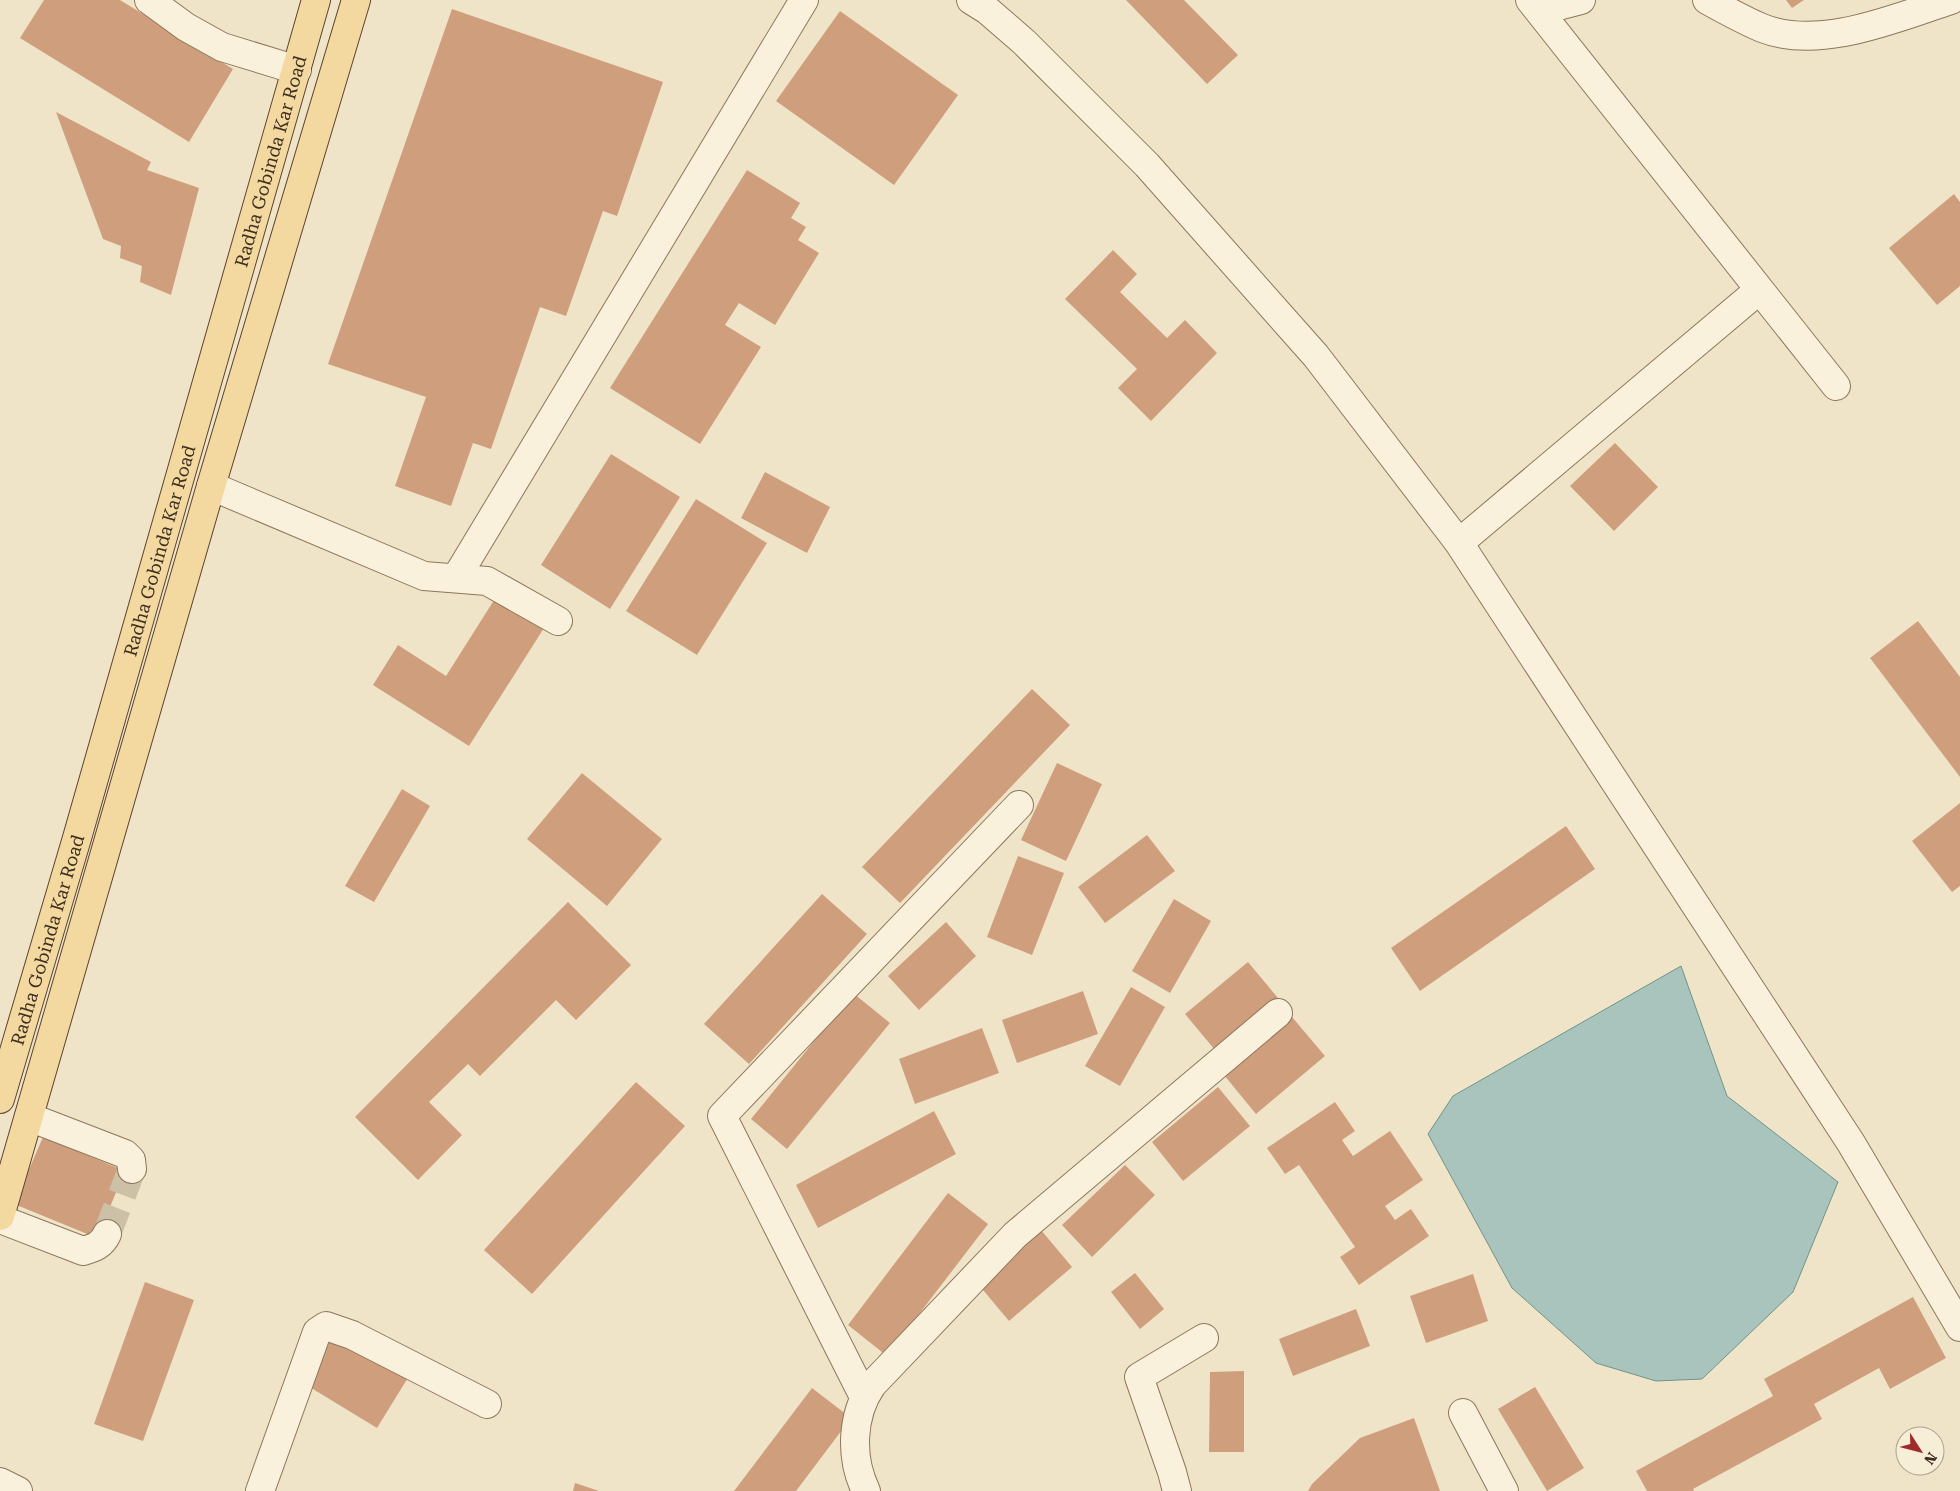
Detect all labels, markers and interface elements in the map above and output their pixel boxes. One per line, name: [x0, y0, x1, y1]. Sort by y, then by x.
street label: Radha Gobinda Kar Road: [230, 53, 310, 269]
street label: Radha Gobinda Kar Road: [119, 442, 199, 659]
street label: Radha Gobinda Kar Road: [6, 832, 88, 1048]
north arrow: [1895, 1426, 1945, 1476]
text: N: [1921, 1450, 1940, 1468]

